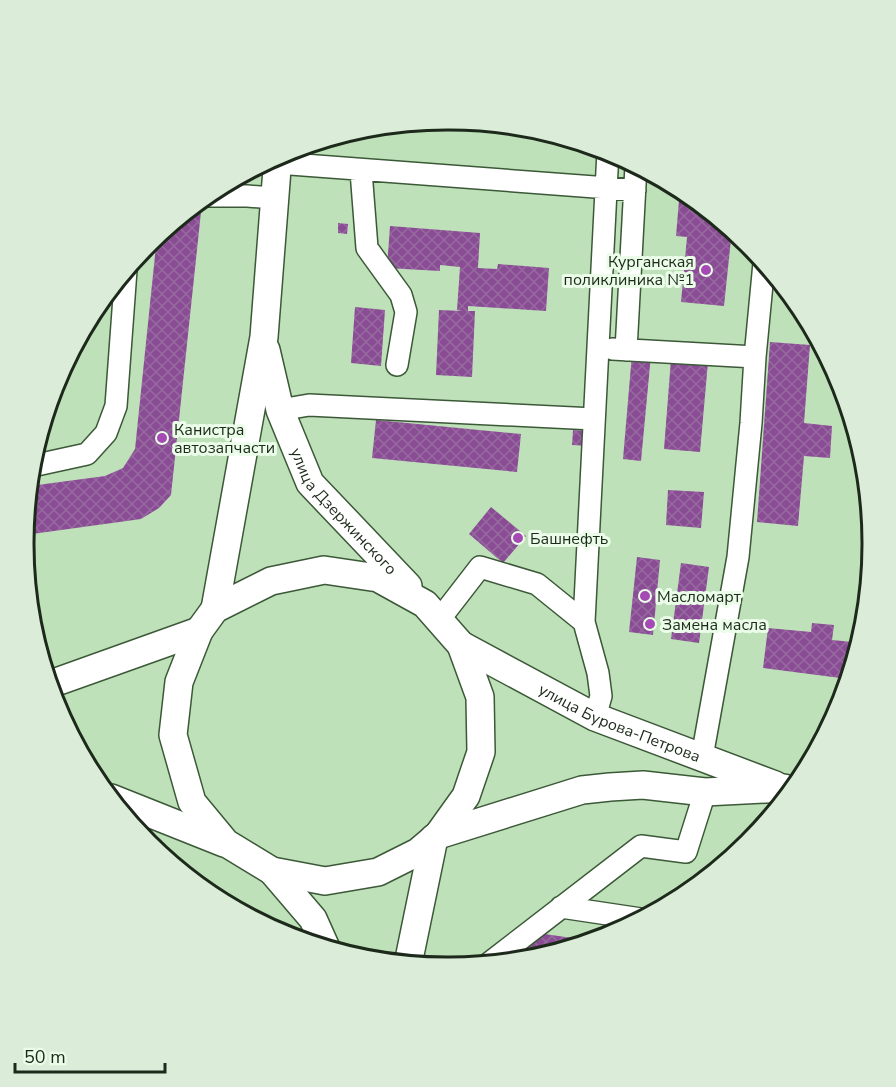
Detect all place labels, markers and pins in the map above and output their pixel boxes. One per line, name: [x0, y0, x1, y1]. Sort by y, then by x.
place label: Курганская поликлиника №1: [564, 251, 694, 291]
marker: Курганская поликлиника №1: [699, 263, 713, 277]
place label: Канистра автозапчасти: [174, 419, 275, 459]
marker: Канистра автозапчасти: [155, 431, 169, 445]
place label: Башнефть: [530, 528, 608, 550]
marker: Башнефть: [511, 531, 525, 545]
place label: Масломарт: [657, 586, 742, 608]
marker: Масломарт: [638, 589, 652, 603]
place label: Замена масла: [662, 614, 767, 636]
marker: Замена масла: [643, 617, 657, 631]

